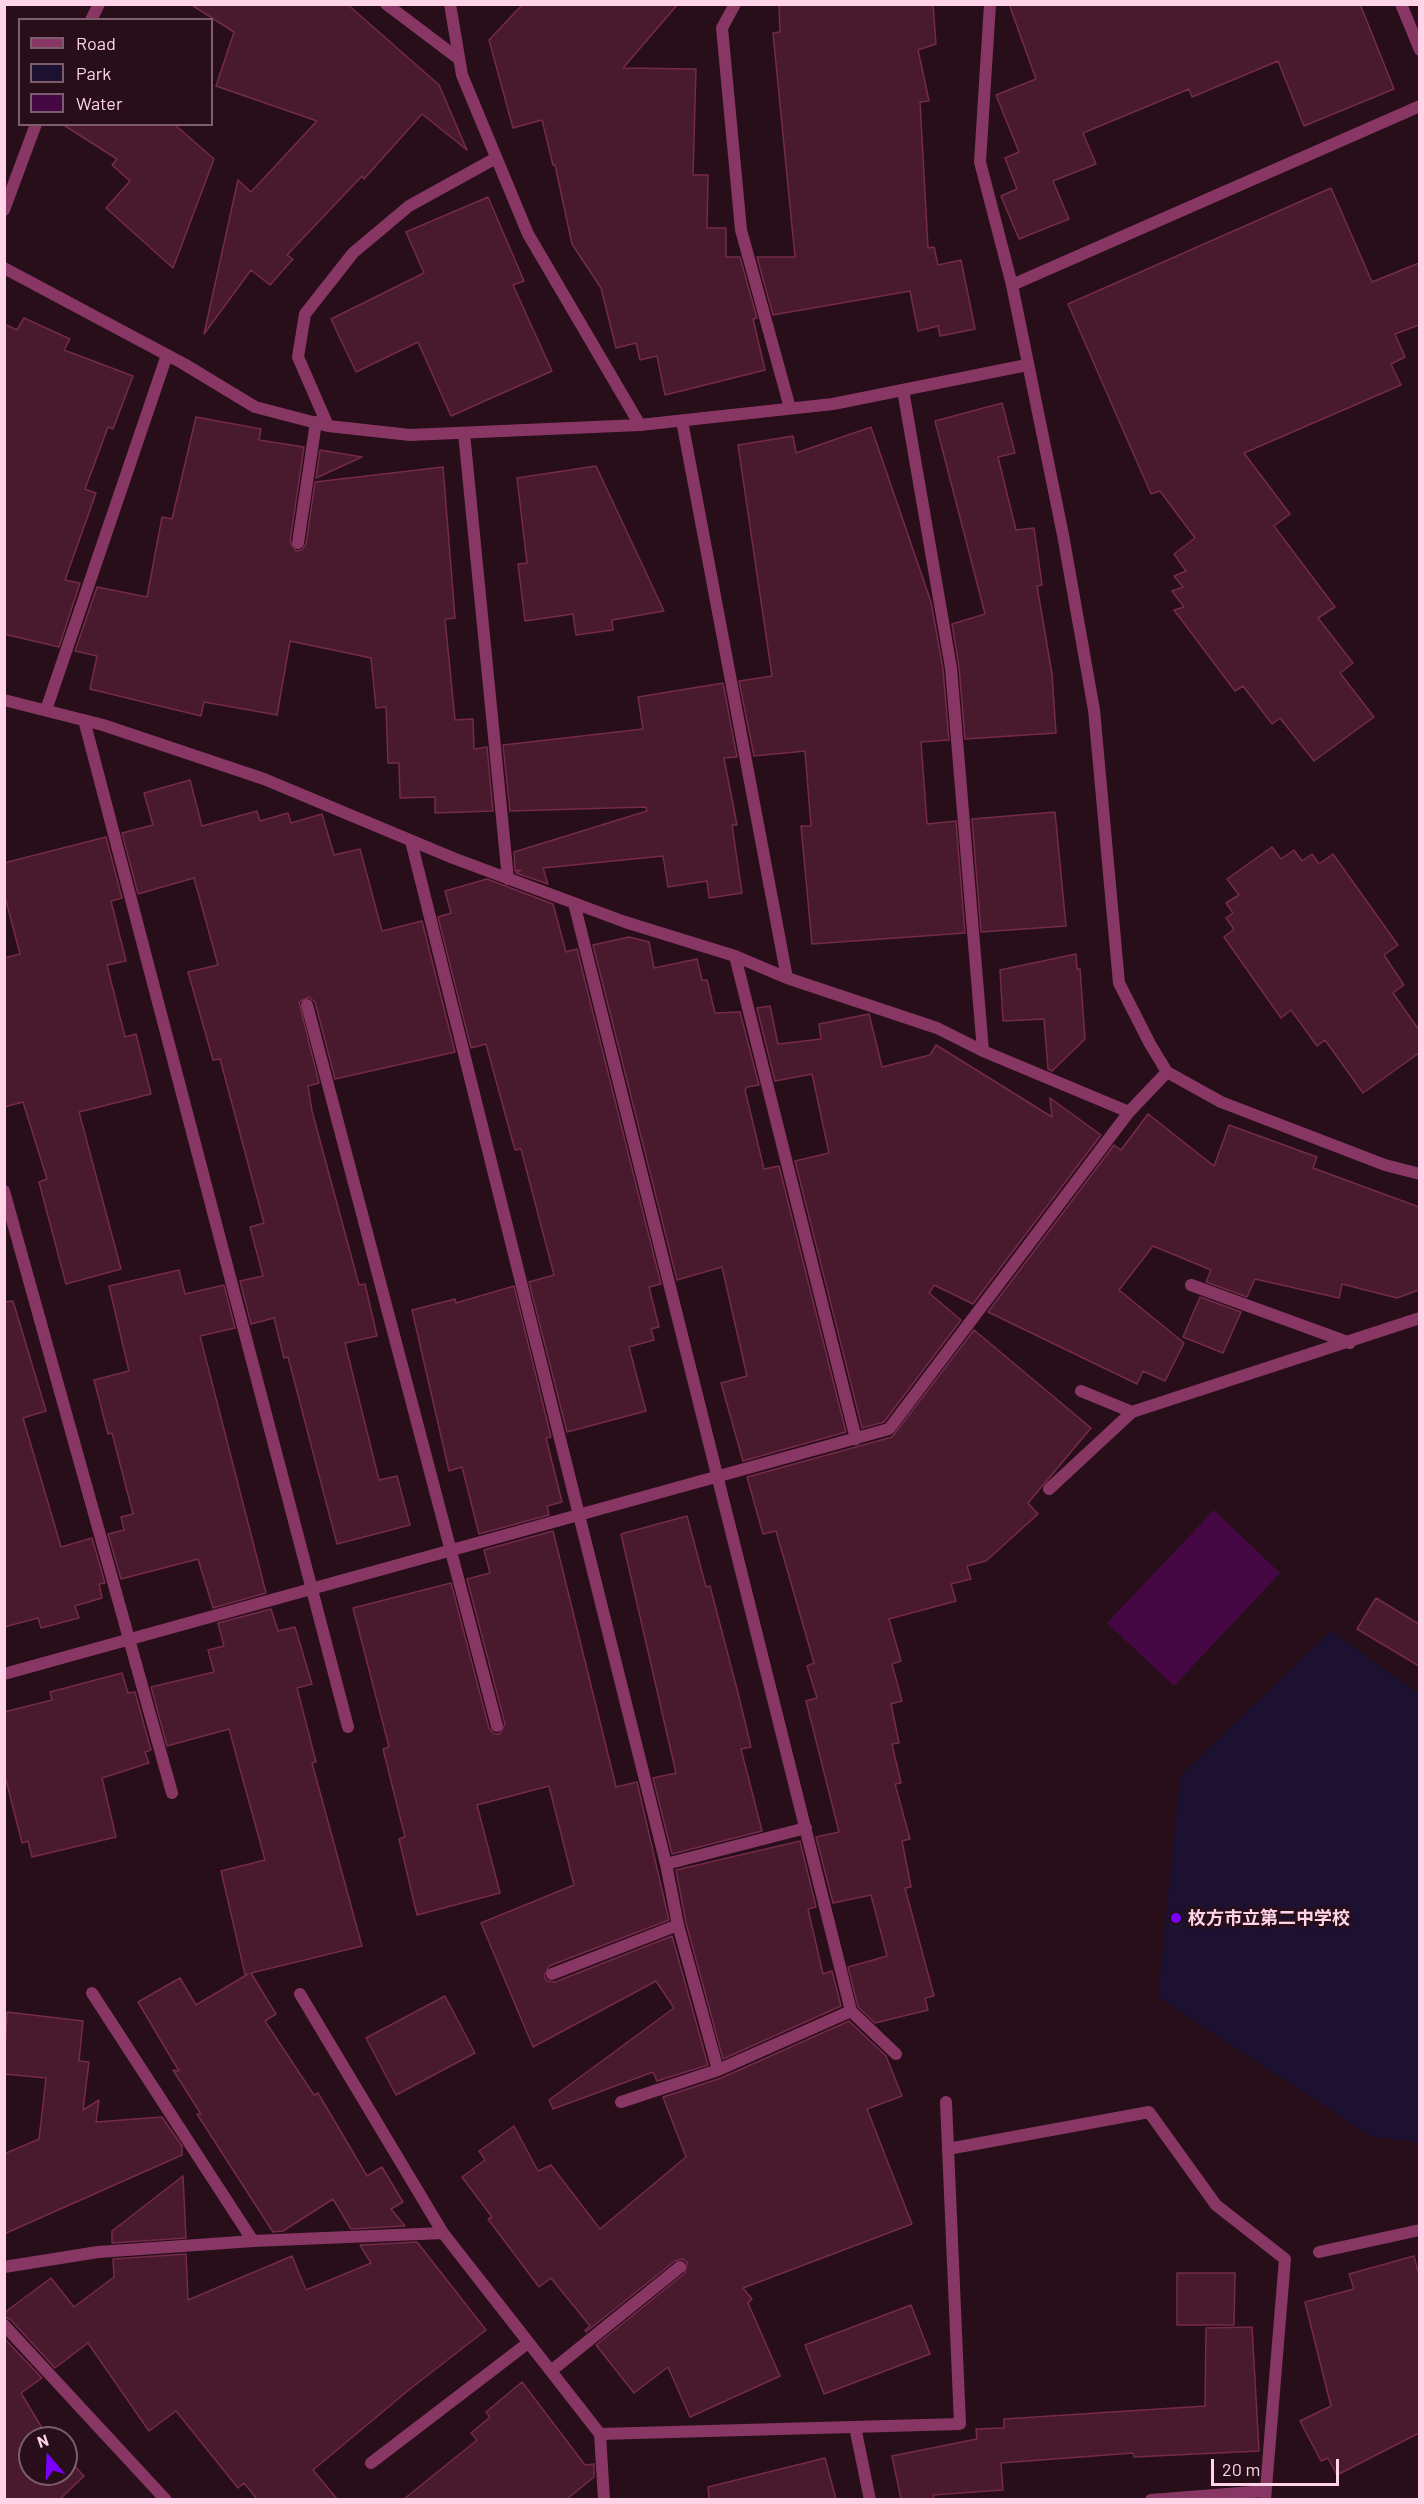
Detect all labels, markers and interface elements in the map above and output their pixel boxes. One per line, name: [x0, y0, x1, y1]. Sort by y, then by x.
legend: [18, 18, 213, 126]
text: Road: [76, 32, 116, 54]
text: Park: [76, 62, 111, 84]
text: Water: [76, 92, 123, 114]
place label: 枚方市立第二中学校: [1188, 1907, 1350, 1929]
marker: 枚方市立第二中学校: [1169, 1911, 1183, 1925]
north arrow: [18, 2426, 78, 2486]
text: N: [34, 2430, 51, 2451]
scale bar: [1214, 2447, 1342, 2485]
text: 20 m: [1222, 2458, 1260, 2480]

